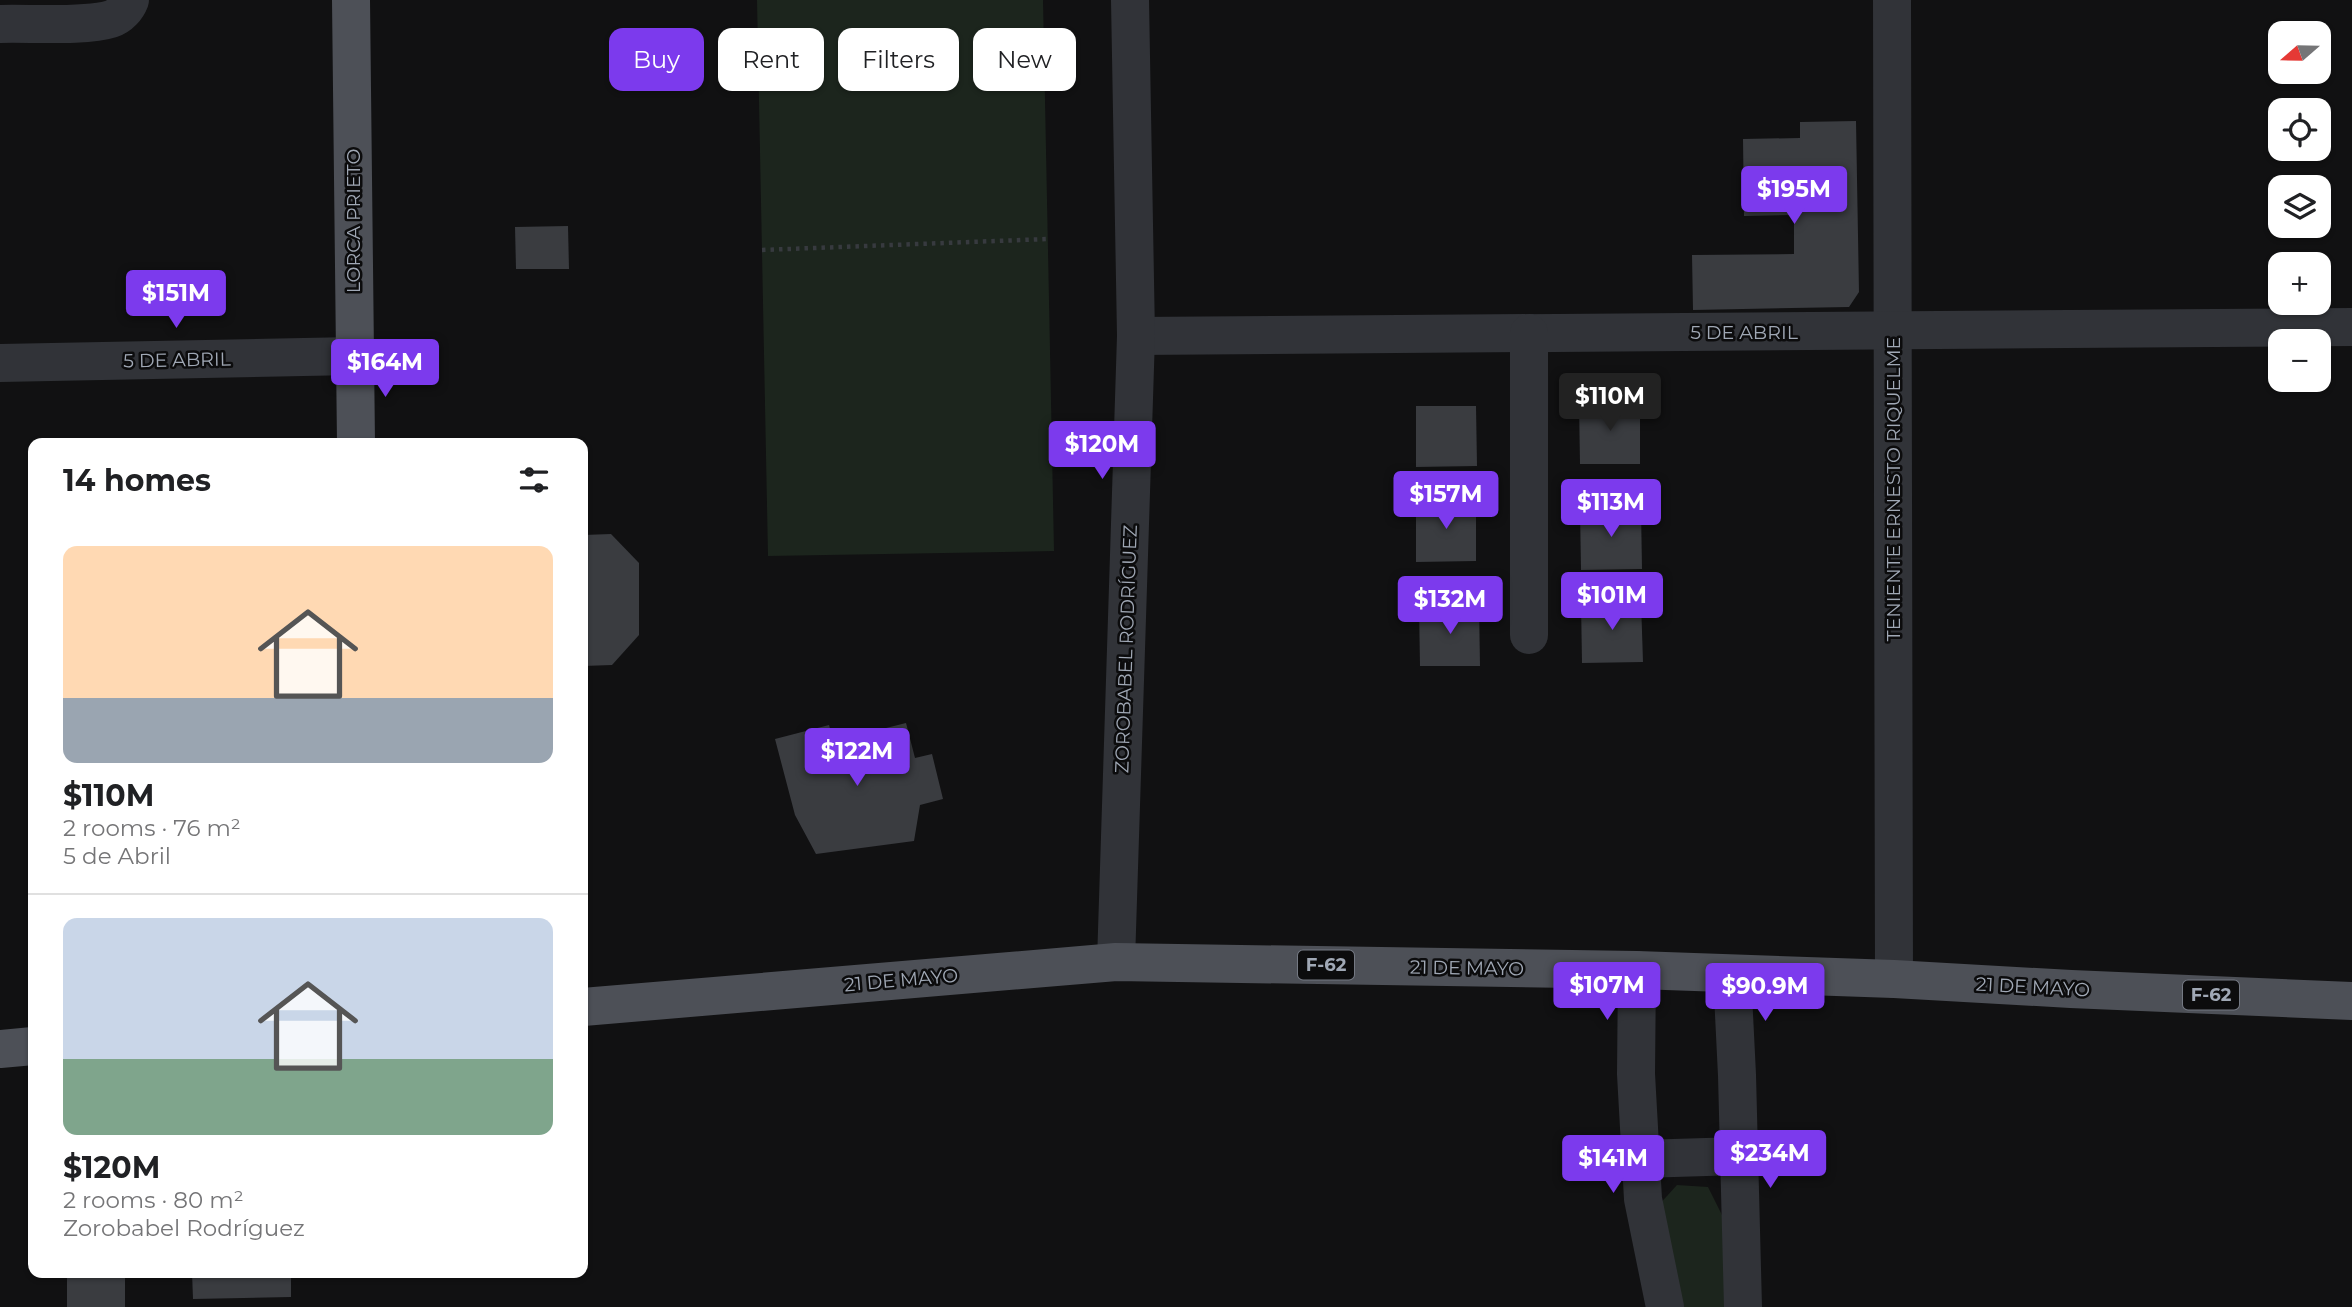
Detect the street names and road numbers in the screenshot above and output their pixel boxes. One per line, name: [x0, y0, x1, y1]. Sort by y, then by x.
street label: LORCA PRIETO: [342, 149, 365, 293]
street label: 5 DE ABRIL: [1690, 321, 1799, 344]
street label: TENIENTE ERNESTO RIQUELME: [1882, 337, 1905, 641]
street label: 5 DE ABRIL: [123, 348, 232, 372]
street label: ZOROBABEL RODRÍGUEZ: [1110, 524, 1142, 774]
road number: F-62: [1298, 950, 1354, 980]
street label: 21 DE MAYO: [1410, 956, 1524, 980]
street label: 21 DE MAYO: [843, 964, 959, 996]
street label: 21 DE MAYO: [1975, 973, 2091, 1001]
road number: F-62: [2183, 980, 2239, 1010]

